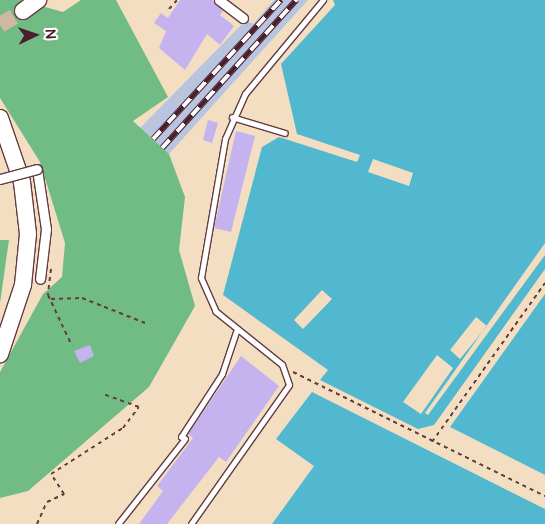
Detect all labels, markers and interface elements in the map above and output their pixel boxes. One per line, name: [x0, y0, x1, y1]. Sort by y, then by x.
north arrow: [10, 10, 60, 60]
text: N: [40, 29, 60, 39]

